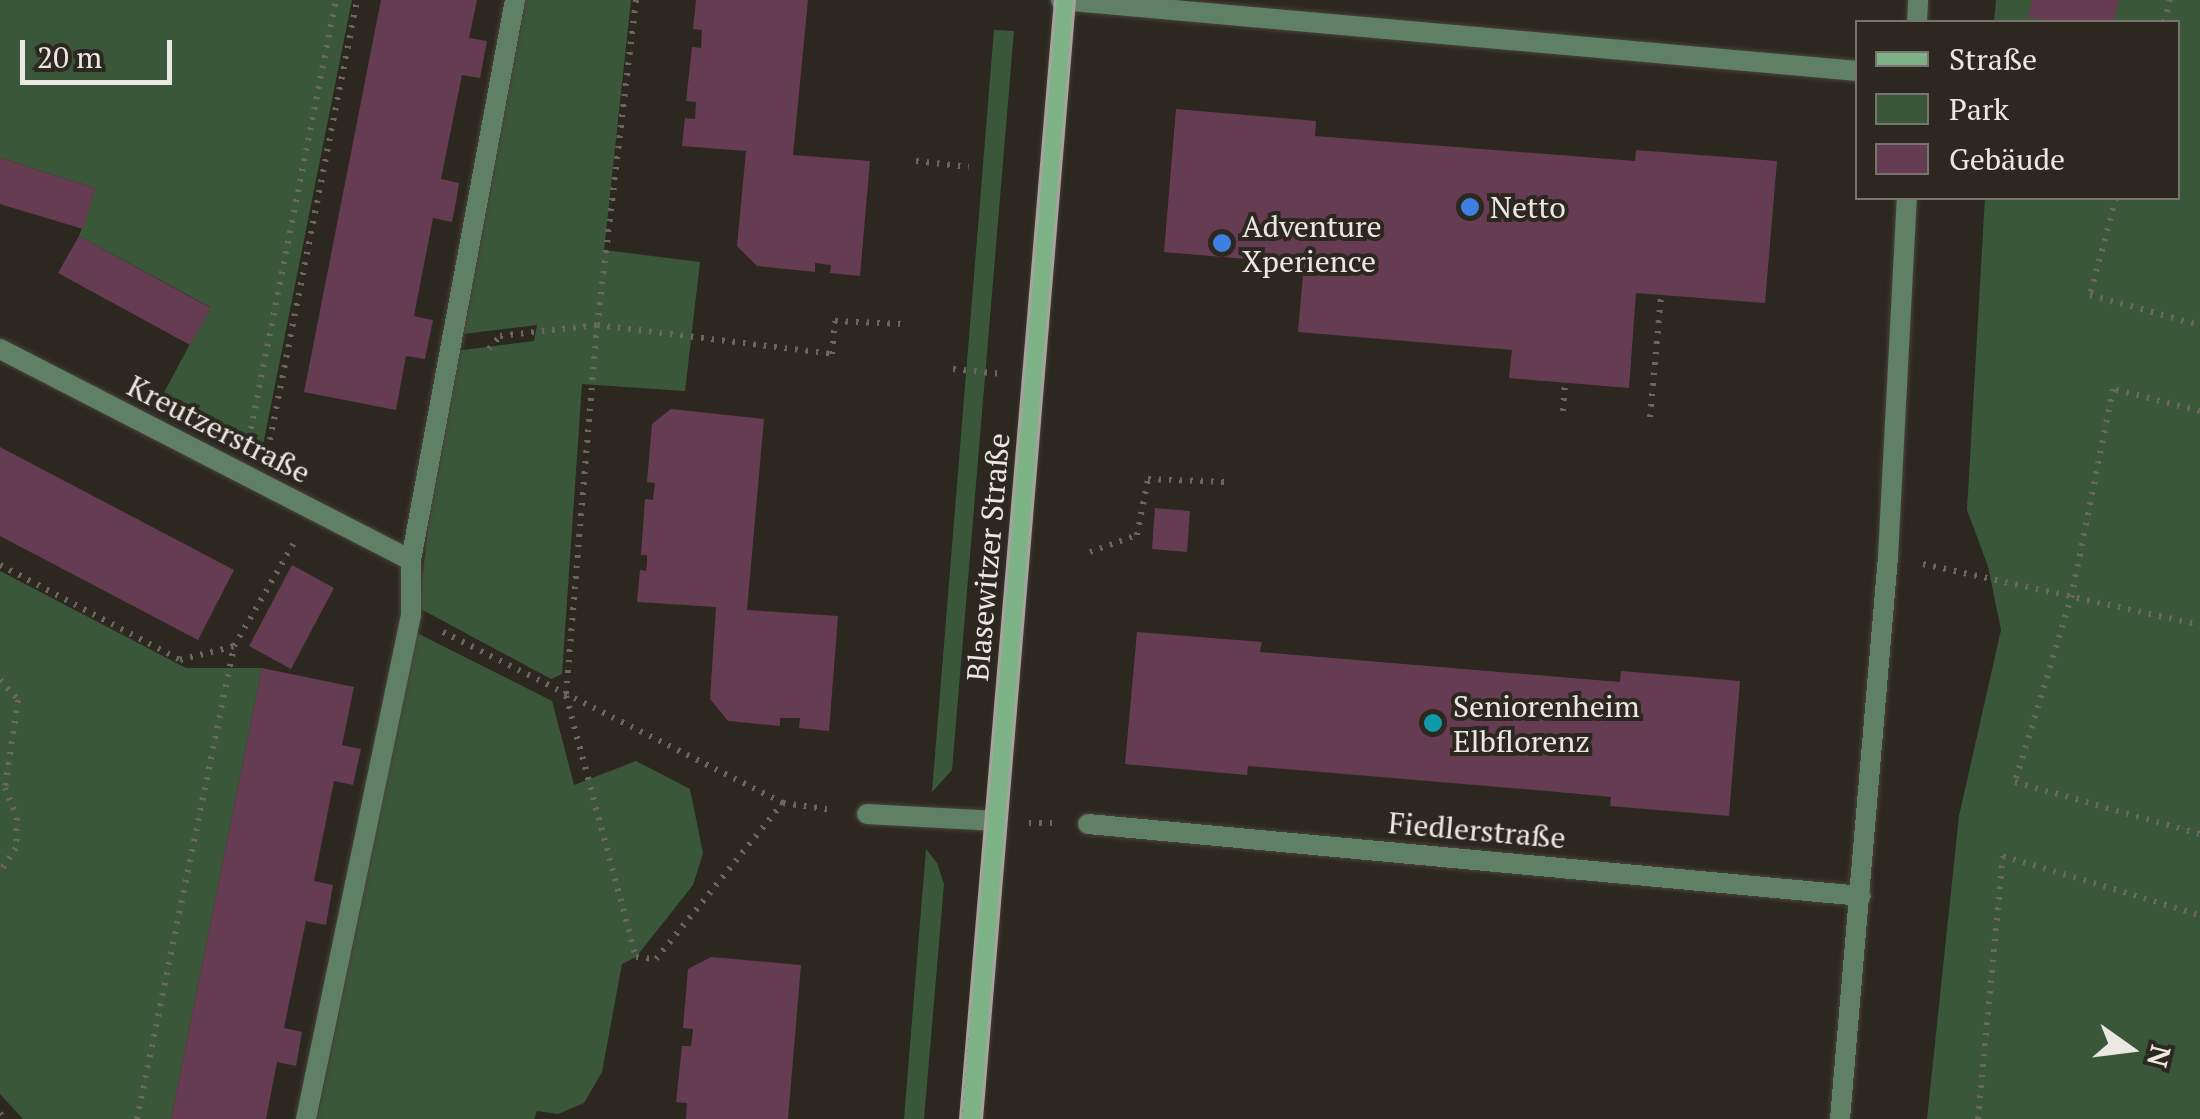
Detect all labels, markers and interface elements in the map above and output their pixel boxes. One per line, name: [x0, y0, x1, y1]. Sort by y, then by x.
scale bar: [25, 20, 178, 82]
legend: [1855, 20, 2180, 200]
text: 20 m: [37, 37, 102, 77]
text: Straße: [1949, 39, 2037, 79]
text: Park: [1949, 89, 2009, 129]
text: Gebäude: [1949, 139, 2065, 179]
place label: Netto: [1490, 189, 1566, 225]
marker: Netto: [1459, 196, 1481, 218]
place label: Adventure Xperience: [1242, 208, 1382, 278]
marker: Adventure Xperience: [1211, 232, 1233, 254]
street label: Kreutzerstraße: [122, 368, 316, 490]
street label: Blasewitzer Straße: [959, 431, 1017, 683]
place label: Seniorenheim Elbflorenz: [1453, 688, 1640, 758]
marker: Seniorenheim Elbflorenz: [1422, 712, 1444, 734]
street label: Fiedlerstraße: [1387, 804, 1567, 856]
north arrow: [2080, 999, 2180, 1099]
text: N: [2139, 1042, 2180, 1071]

